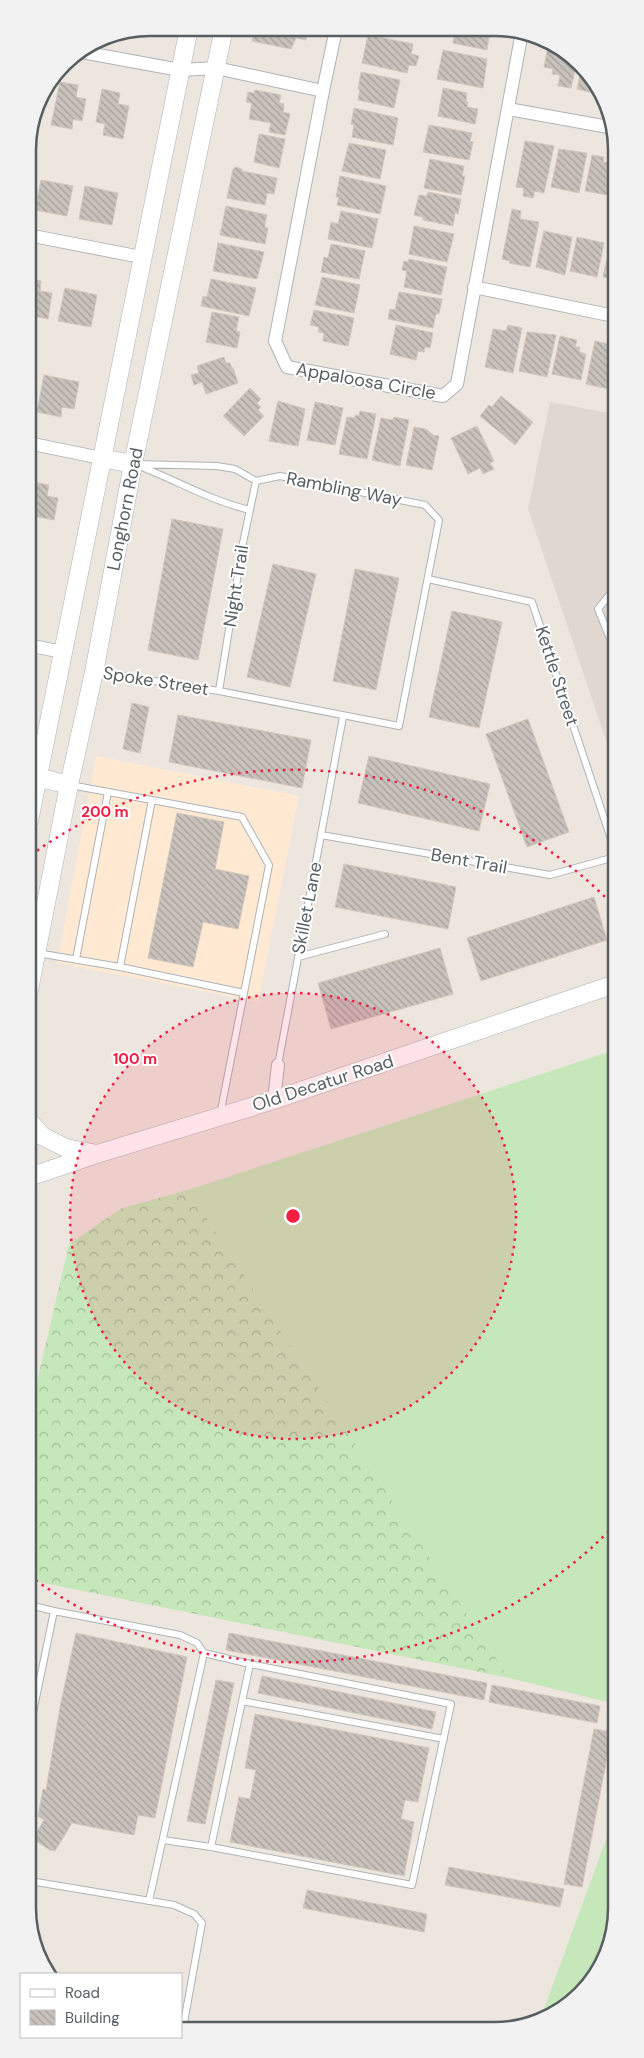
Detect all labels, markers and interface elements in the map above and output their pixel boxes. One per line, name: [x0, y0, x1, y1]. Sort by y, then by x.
street label: Appaloosa Circle: [294, 357, 438, 405]
street label: Longhorn Road: [101, 445, 149, 573]
street label: Rambling Way: [284, 466, 404, 512]
street label: Night Trail: [218, 543, 254, 629]
street label: Kettle Street: [530, 623, 584, 729]
street label: Spoke Street: [101, 661, 211, 701]
text: 200 m: [81, 802, 129, 822]
street label: Bent Trail: [429, 842, 509, 880]
street label: Skillet Lane: [286, 860, 328, 956]
text: 100 m: [113, 1049, 157, 1069]
street label: Old Decatur Road: [249, 1049, 397, 1117]
centre of rings: [284, 1207, 302, 1225]
legend: [20, 1973, 182, 2038]
text: Road: [65, 1983, 100, 2003]
text: Building: [65, 2008, 120, 2028]

